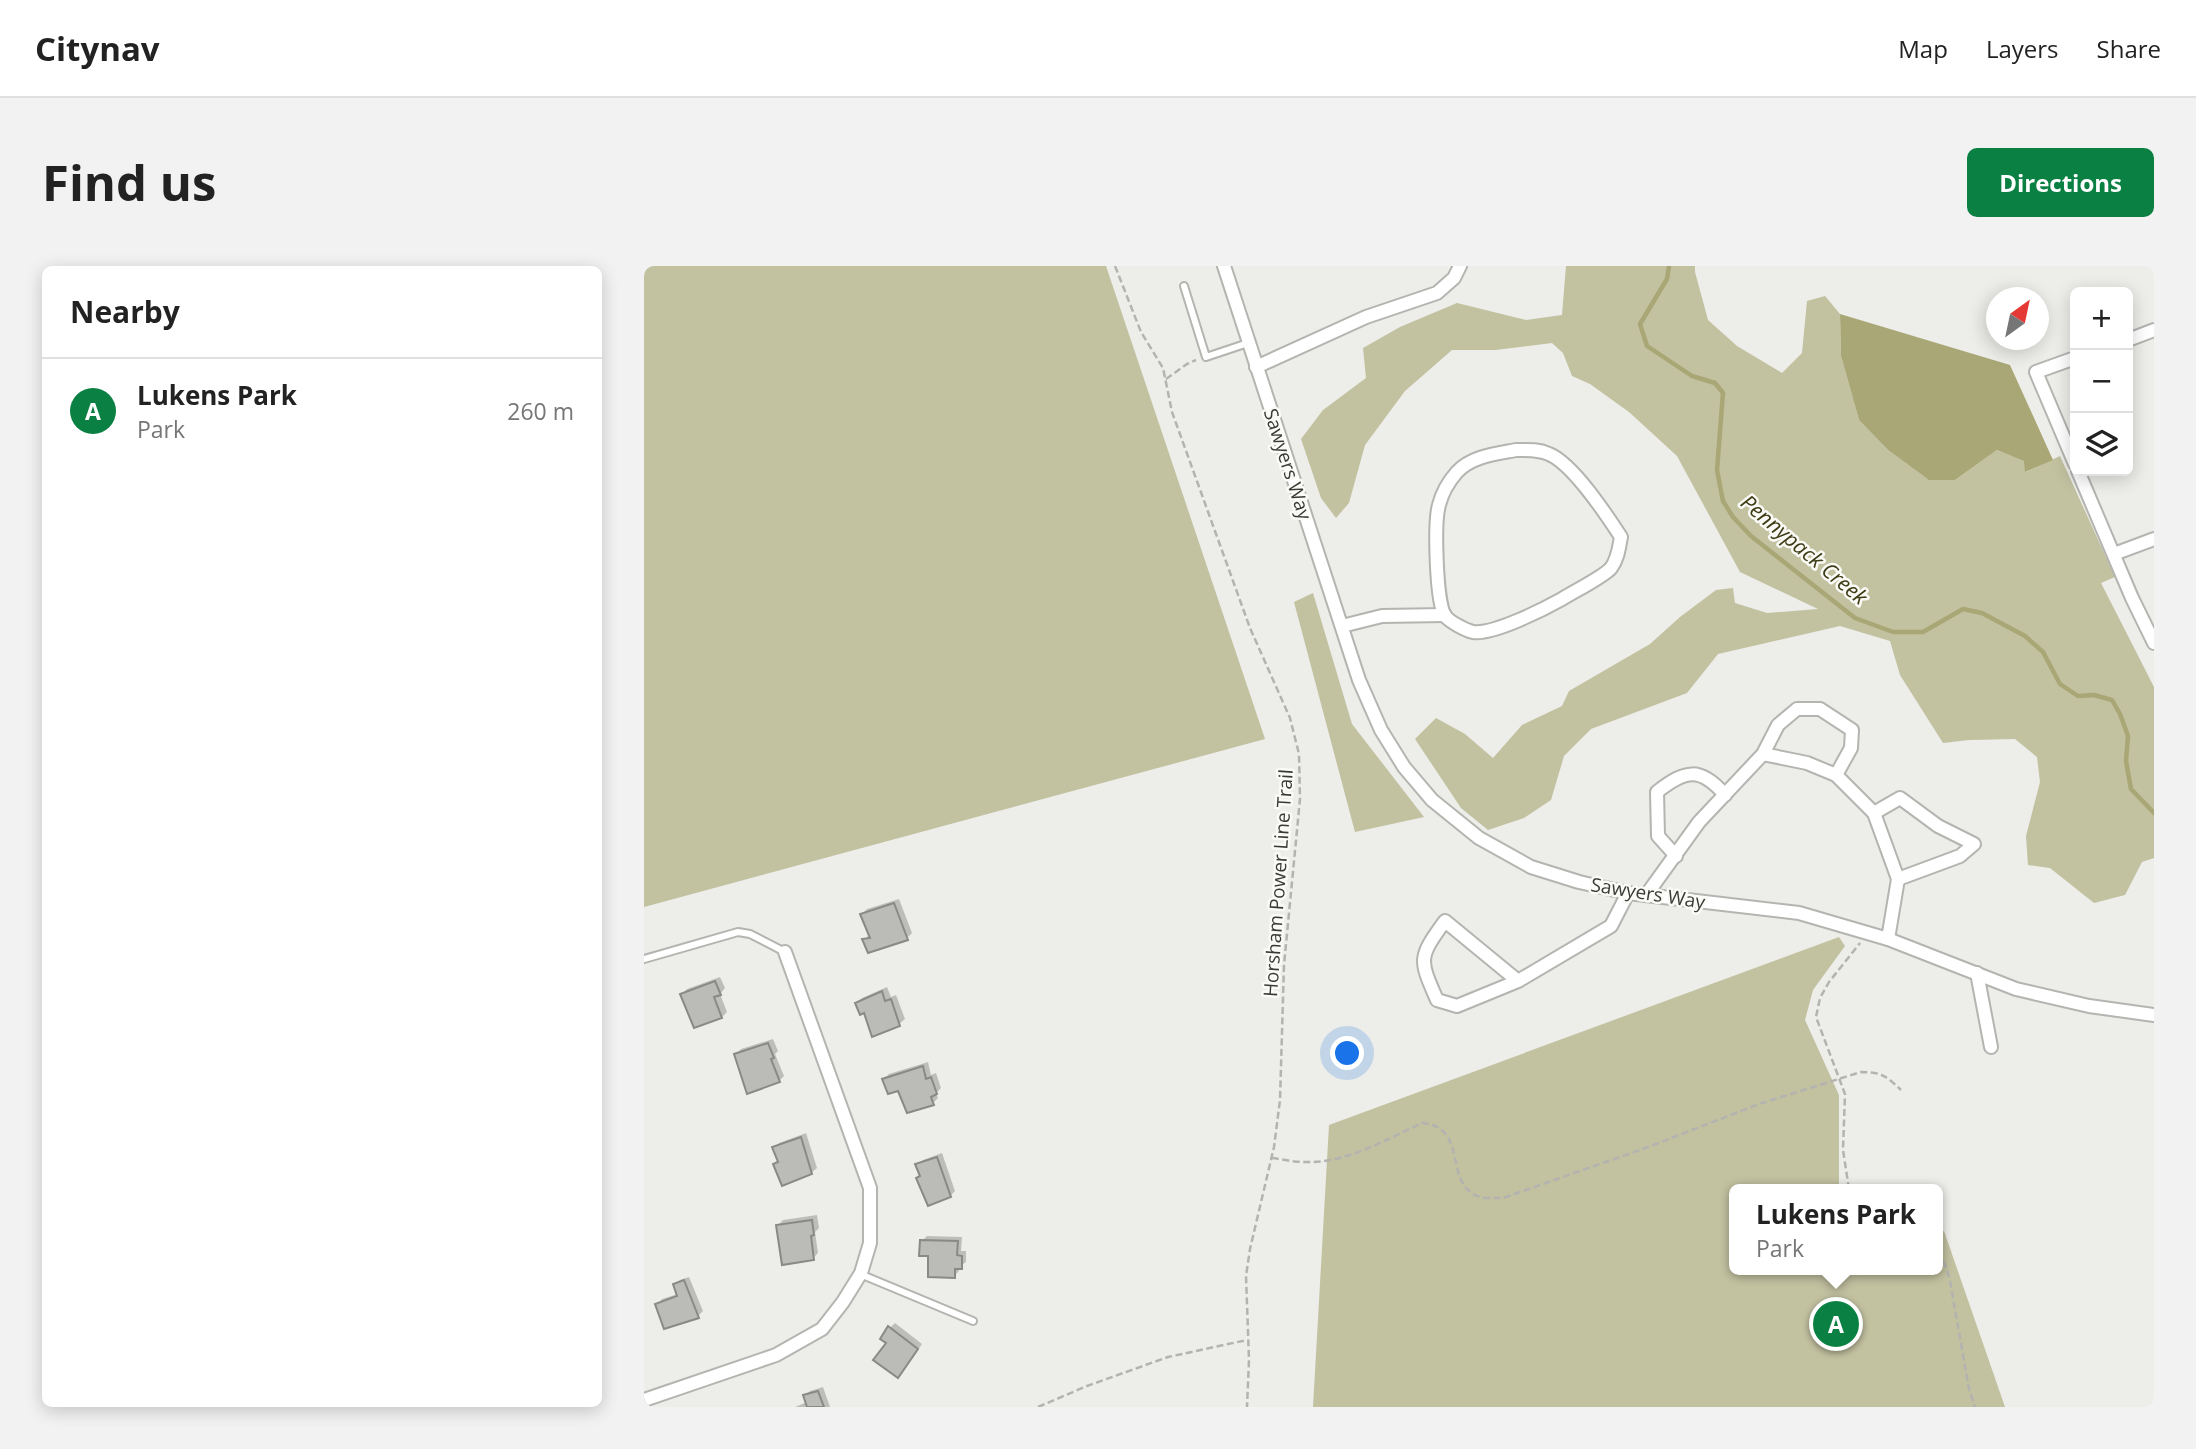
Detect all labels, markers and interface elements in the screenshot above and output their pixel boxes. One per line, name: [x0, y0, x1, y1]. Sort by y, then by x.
text: Citynav: [35, 26, 160, 71]
text: Map: [1898, 32, 1948, 65]
text: Layers: [1986, 32, 2059, 65]
text: Share: [2097, 32, 2161, 65]
button: Directions: [1967, 148, 2154, 217]
text: Find us: [42, 149, 216, 215]
north arrow: [1986, 287, 2049, 350]
map controls: [2070, 287, 2133, 476]
button: +: [2070, 287, 2133, 350]
text: Nearby: [70, 291, 180, 332]
button: −: [2070, 350, 2133, 413]
text: Lukens Park: [137, 377, 297, 413]
text: A: [85, 395, 101, 427]
text: 260 m: [507, 395, 574, 427]
street label: Sawyers Way: [1258, 405, 1318, 523]
text: Park: [137, 413, 185, 445]
button: layers: [2070, 413, 2133, 476]
water label: Pennypack Creek: [1735, 488, 1874, 611]
street label: Horsham Power Line Trail: [1257, 768, 1299, 998]
street label: Sawyers Way: [1589, 871, 1707, 915]
your location: [1330, 1036, 1364, 1070]
popup: [1729, 1184, 1943, 1275]
text: Lukens Park: [1756, 1196, 1916, 1232]
text: Park: [1756, 1232, 1804, 1264]
pin: A: [1813, 1298, 1859, 1350]

